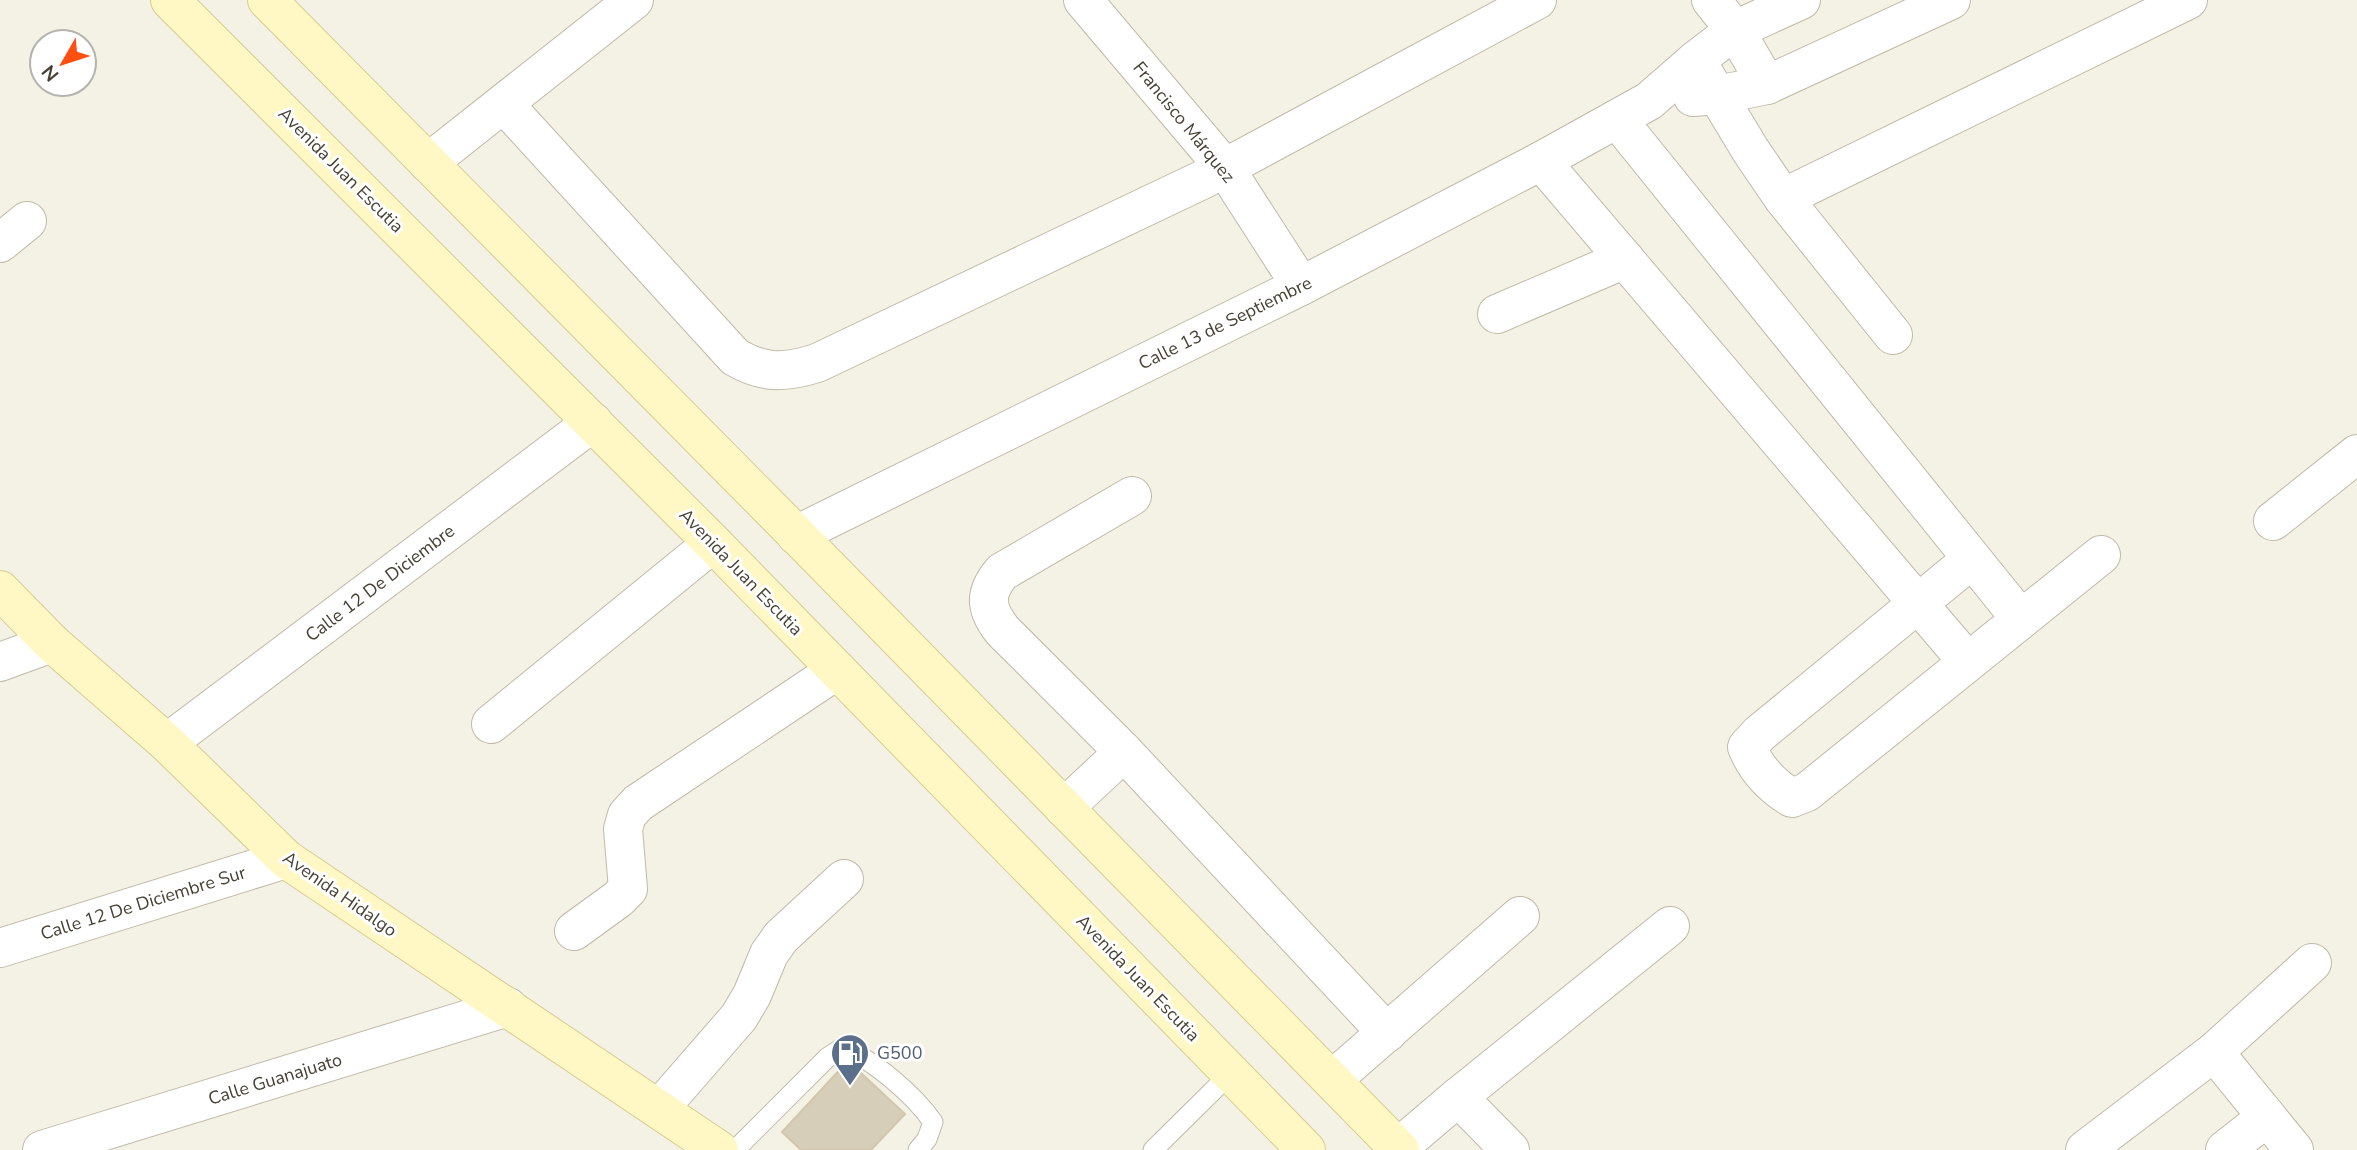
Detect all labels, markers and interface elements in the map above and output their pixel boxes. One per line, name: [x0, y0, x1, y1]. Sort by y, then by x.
north arrow: [28, 28, 98, 98]
street label: Francisco Márquez: [1128, 56, 1240, 188]
text: N: [36, 59, 65, 87]
street label: Avenida Juan Escutia: [273, 102, 409, 238]
street label: Calle 13 de Septiembre: [1134, 271, 1316, 375]
street label: Avenida Juan Escutia: [674, 503, 808, 641]
street label: Calle 12 De Diciembre: [300, 519, 460, 647]
street label: Avenida Hidalgo: [278, 846, 402, 942]
street label: Calle 12 De Diciembre Sur: [37, 860, 249, 946]
street label: Avenida Juan Escutia: [1071, 909, 1205, 1047]
fuel station icon: G500: [829, 1032, 871, 1087]
place label: G500: [877, 1041, 922, 1065]
street label: Calle Guanajuato: [205, 1047, 345, 1111]

